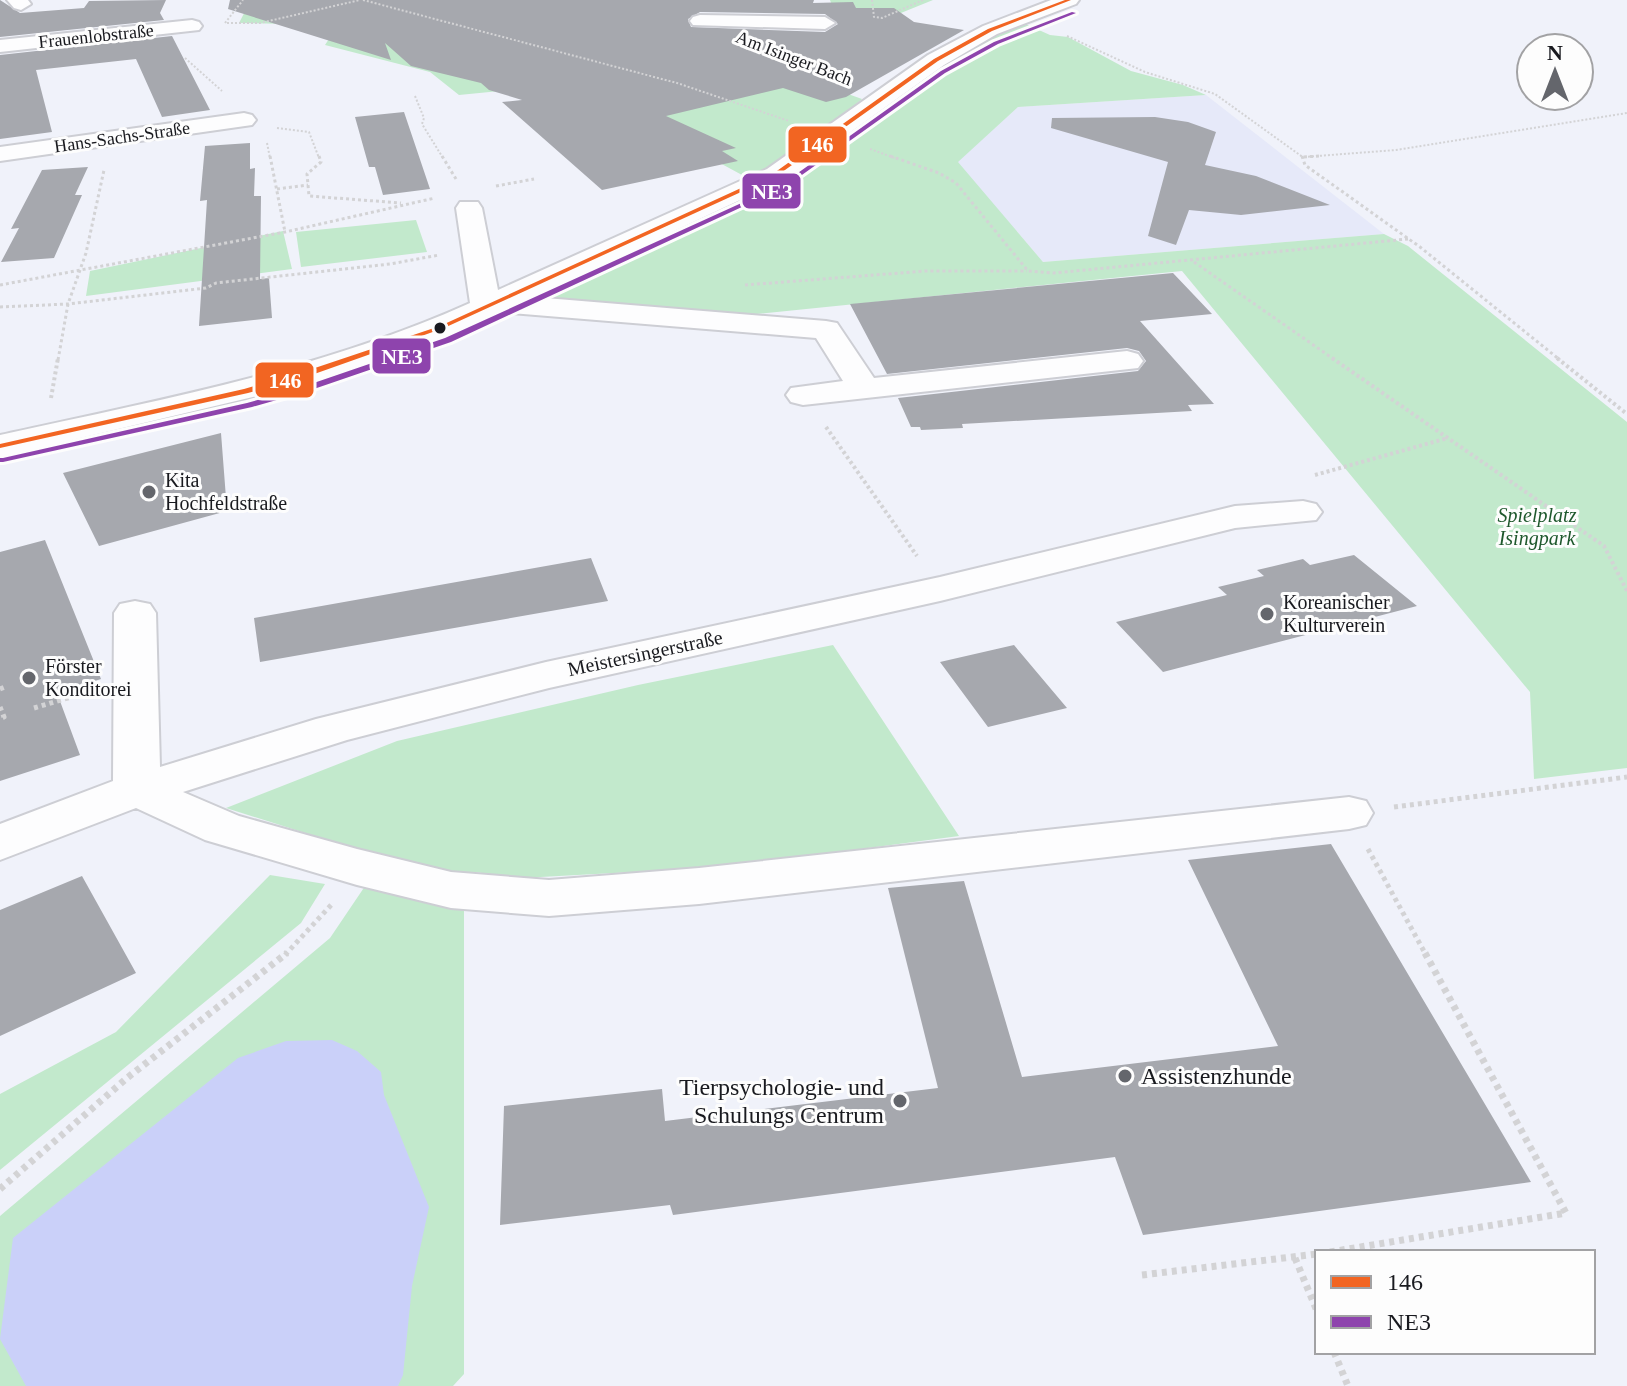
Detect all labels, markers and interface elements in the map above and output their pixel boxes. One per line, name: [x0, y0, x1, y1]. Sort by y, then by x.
street label: Frauenlobstraße: [37, 20, 155, 52]
street label: Am Isinger Bach: [733, 27, 855, 89]
north arrow: [1515, 32, 1595, 112]
text: N: [1547, 40, 1563, 65]
street label: Hans-Sachs-Straße: [53, 118, 191, 156]
line badge: 146: [787, 125, 848, 164]
text: 146: [801, 132, 834, 157]
line badge: NE3: [741, 172, 802, 210]
text: NE3: [751, 179, 793, 204]
unlabelled marker: [432, 320, 448, 336]
line badge: NE3: [371, 337, 432, 375]
text: NE3: [381, 344, 423, 369]
line badge: 146: [254, 361, 315, 399]
text: 146: [269, 368, 302, 393]
place label: Kita Hochfeldstraße: [165, 469, 287, 514]
marker: Kita Hochfeldstraße: [140, 483, 158, 501]
park label: Spielplatz Isingpark: [1498, 504, 1577, 550]
place label: Koreanischer Kulturverein: [1283, 591, 1390, 636]
marker: Koreanischer Kulturverein: [1258, 605, 1276, 623]
street label: Meistersingerstraße: [566, 626, 725, 681]
place label: Förster Konditorei: [45, 655, 132, 700]
marker: Förster Konditorei: [20, 669, 38, 687]
place label: Assistenzhunde: [1141, 1063, 1292, 1089]
marker: Assistenzhunde: [1116, 1067, 1134, 1085]
place label: Tierpsychologie- und Schulungs Centrum: [679, 1074, 884, 1128]
marker: Tierpsychologie- und Schulungs Centrum: [891, 1092, 909, 1110]
legend: [1315, 1250, 1595, 1354]
text: 146: [1387, 1269, 1423, 1295]
text: NE3: [1387, 1309, 1431, 1335]

